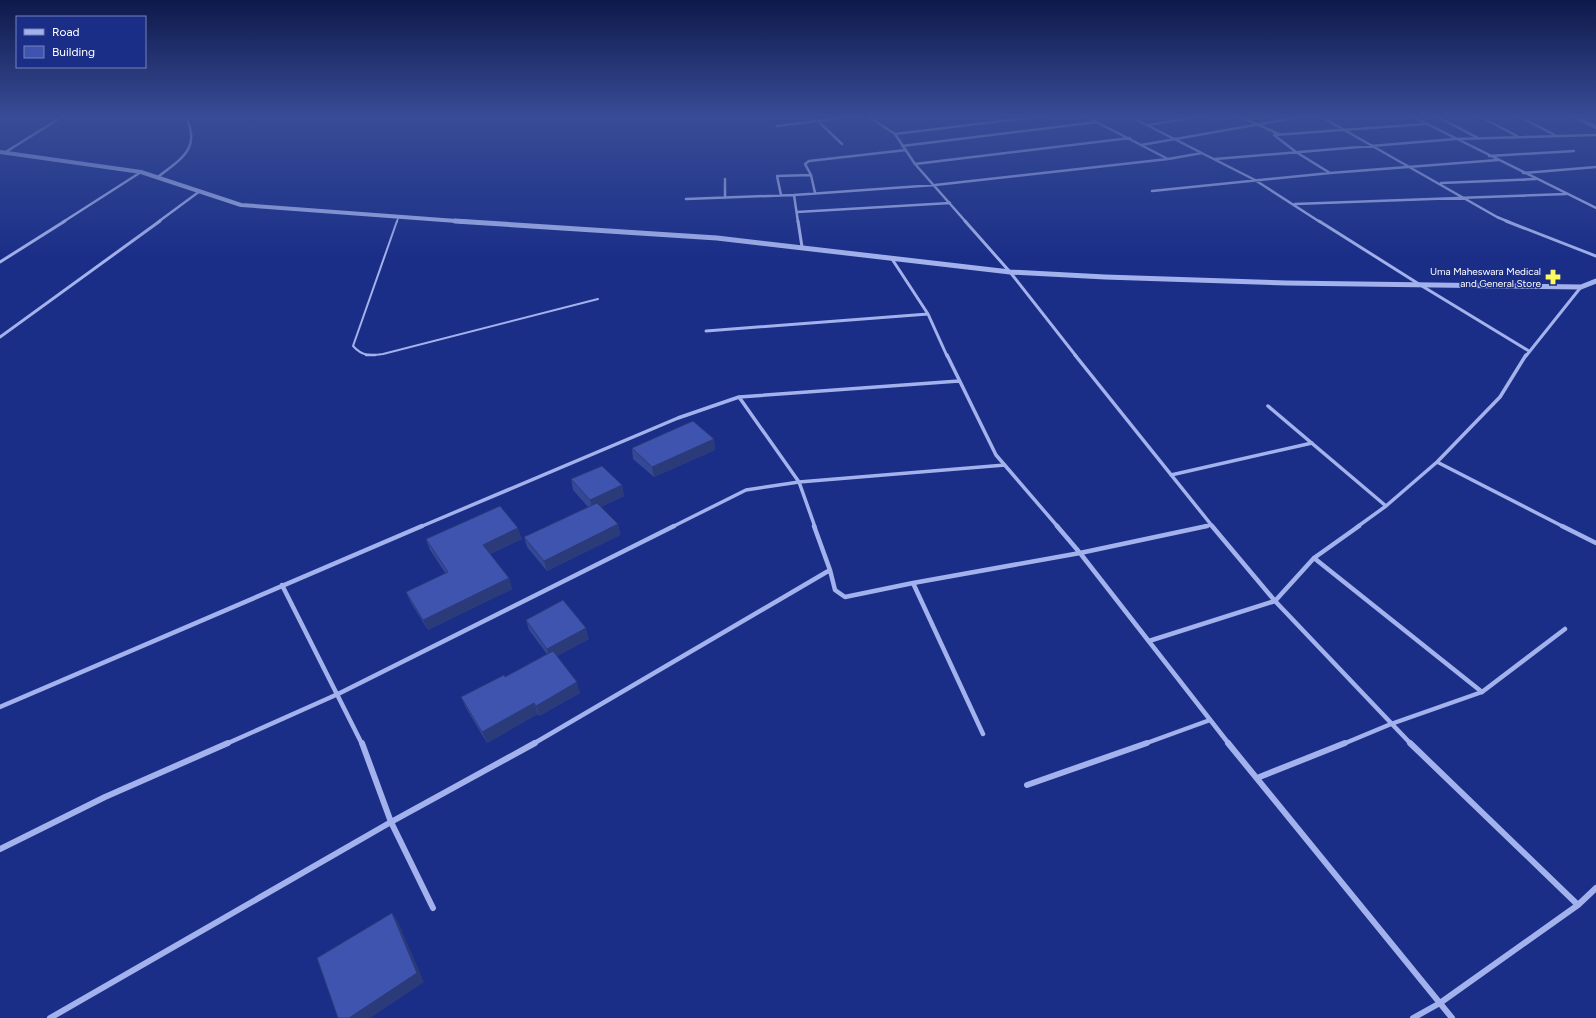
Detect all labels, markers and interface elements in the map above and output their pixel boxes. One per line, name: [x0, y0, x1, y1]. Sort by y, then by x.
legend: [16, 16, 146, 68]
text: Road: [52, 25, 80, 39]
text: Building: [52, 45, 95, 59]
place label: Uma Maheswara Medical and General Store: [1430, 265, 1542, 290]
pharmacy icon: Uma Maheswara Medical and General Store: [1544, 268, 1562, 286]

